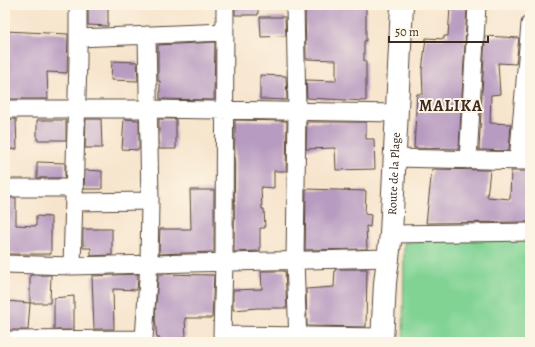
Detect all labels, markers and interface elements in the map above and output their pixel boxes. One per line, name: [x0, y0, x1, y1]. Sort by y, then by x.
scale bar: [389, 18, 488, 44]
text: 50 m: [395, 24, 419, 40]
district label: MALIKA: [419, 95, 483, 117]
street label: Route de la Plage: [384, 132, 404, 215]

